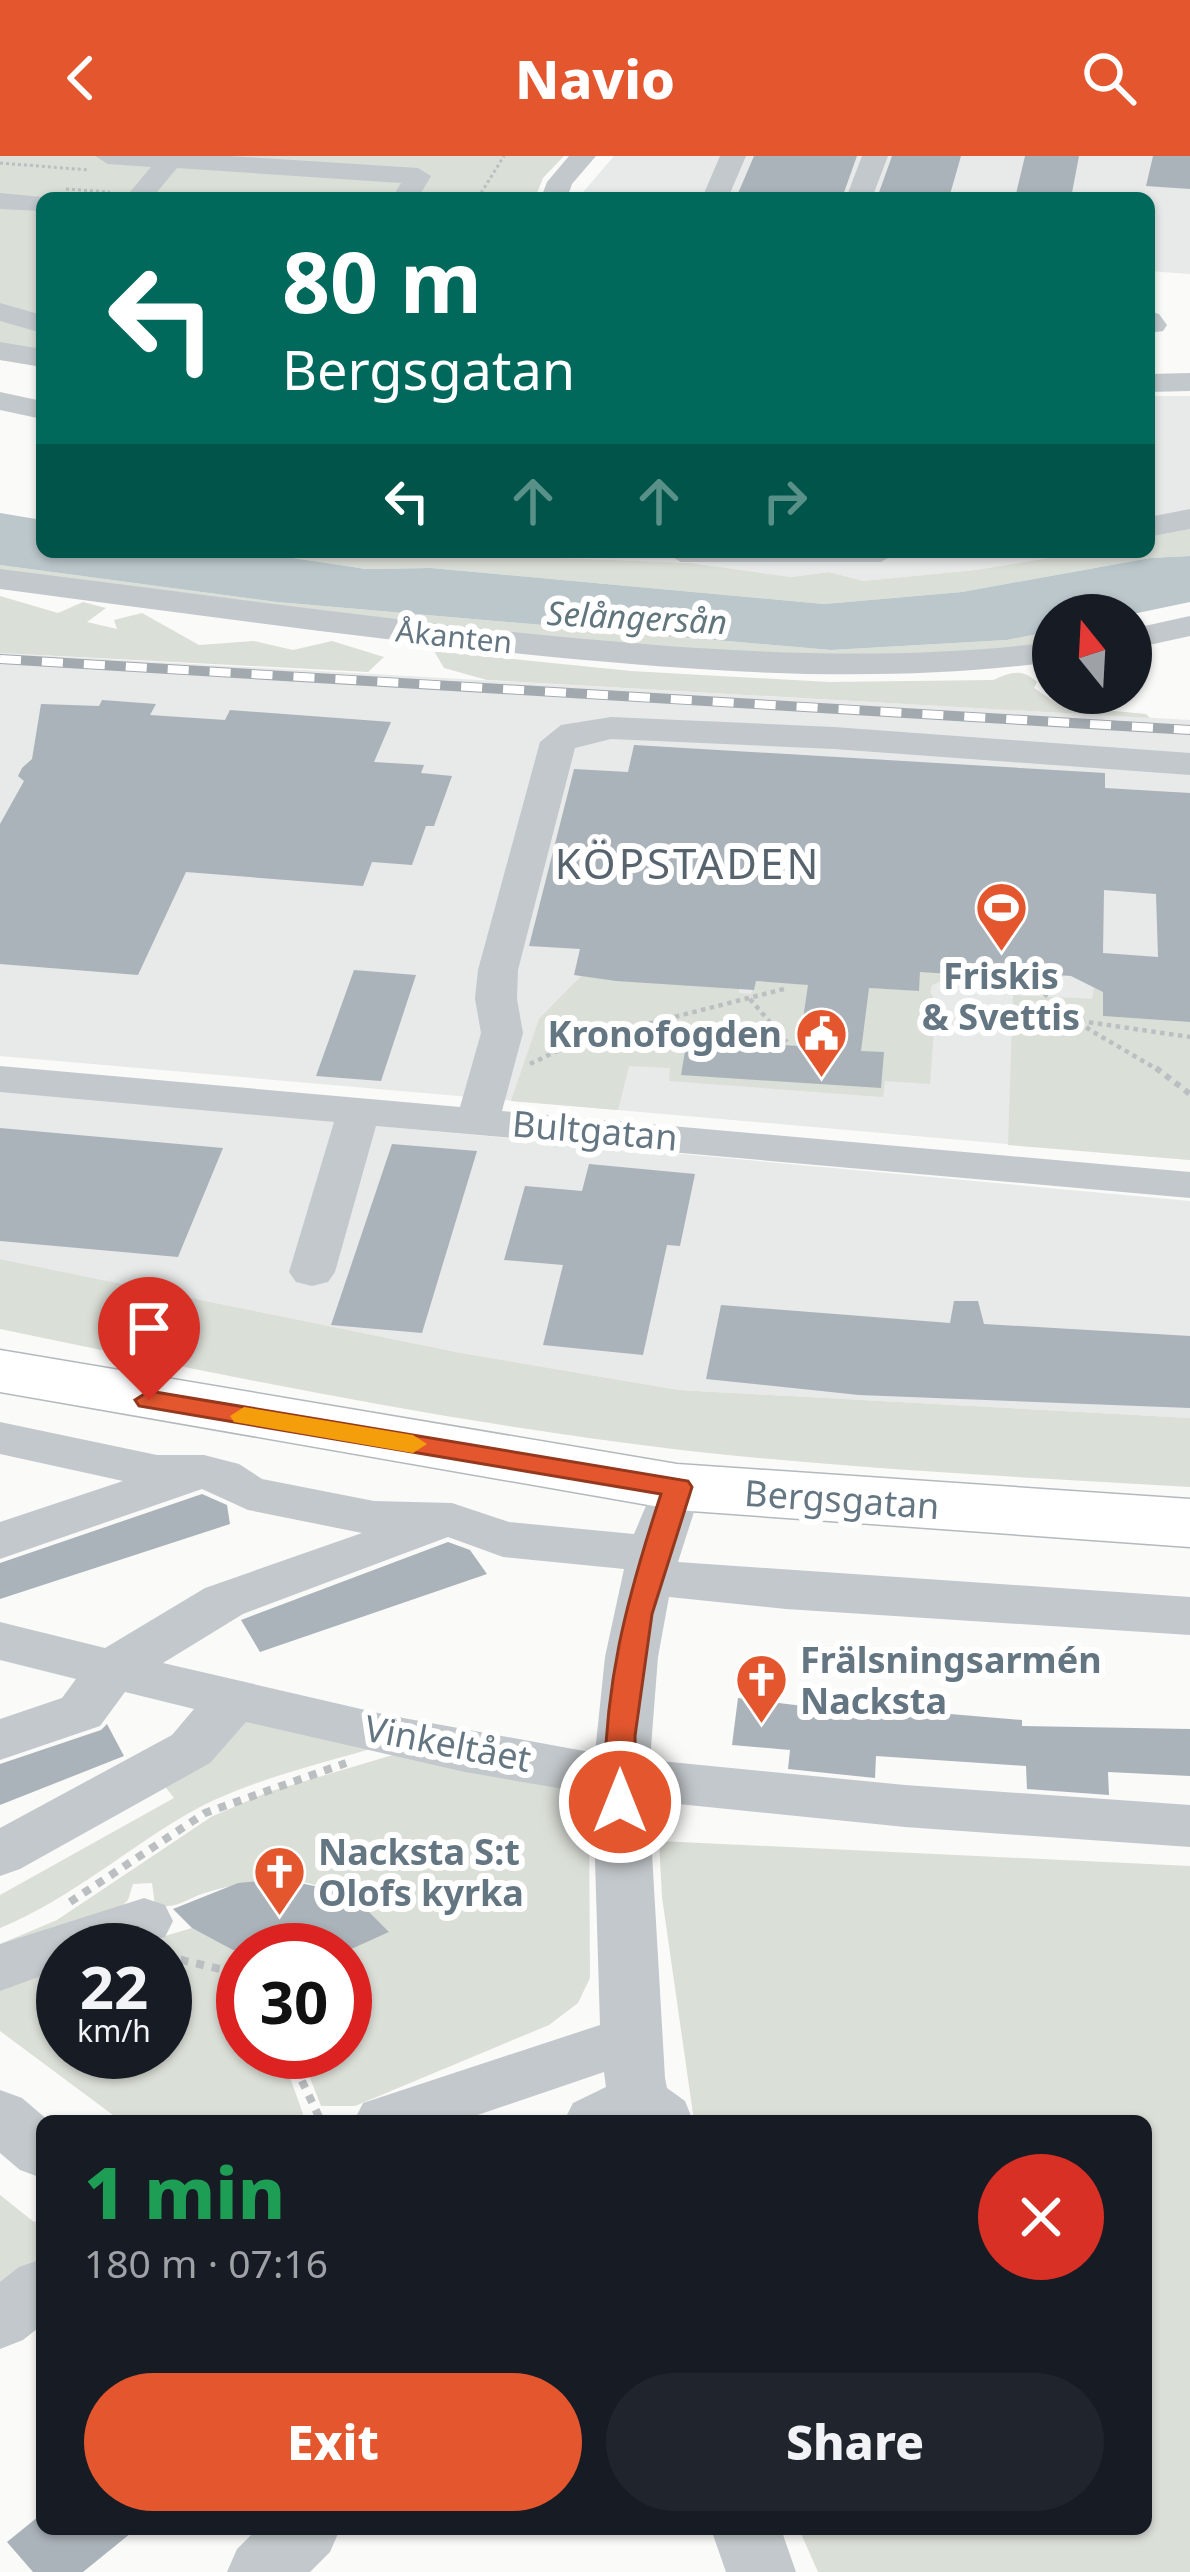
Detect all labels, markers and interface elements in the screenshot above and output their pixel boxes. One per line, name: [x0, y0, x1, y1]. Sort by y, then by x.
text: Navio: [515, 41, 675, 115]
icon: back: [48, 45, 114, 111]
icon: search: [1076, 45, 1142, 111]
text: 80 m: [282, 223, 482, 338]
icon: left: [84, 240, 240, 396]
text: Bergsgatan: [282, 332, 575, 406]
icon: left: [374, 468, 440, 534]
icon: ahead: [500, 468, 566, 534]
icon: ahead: [626, 468, 692, 534]
icon: right: [752, 468, 818, 534]
water label: Selångersån: [546, 590, 728, 644]
north arrow: [1032, 594, 1152, 714]
map controls: [1032, 594, 1152, 714]
street label: Åkanten: [394, 610, 514, 662]
district label: KÖPSTADEN: [555, 834, 821, 891]
sports icon: Friskis & Svettis: [973, 879, 1029, 953]
place label: Friskis & Svettis: [922, 951, 1080, 1041]
public building icon: Kronofogden: [793, 1005, 849, 1079]
place label: Kronofogden: [547, 1009, 782, 1058]
street label: Bultgatan: [510, 1098, 680, 1162]
pin: [98, 1277, 200, 1400]
icon: arrive: [116, 1295, 182, 1361]
street label: Bergsgatan: [743, 1468, 941, 1530]
place label: Frälsningsarmén Nacksta: [800, 1635, 1102, 1725]
church icon: Frälsningsarmén Nacksta: [733, 1652, 789, 1726]
street label: Vinkeltået: [361, 1703, 535, 1783]
position arrow: [557, 1739, 683, 1865]
place label: Nacksta S:t Olofs kyrka: [318, 1827, 524, 1917]
church icon: Nacksta S:t Olofs kyrka: [251, 1844, 307, 1918]
speed limit sign: 30: [216, 1923, 372, 2079]
text: 22: [80, 1945, 148, 2027]
text: km/h: [77, 2010, 151, 2051]
text: 1 min: [84, 2142, 285, 2240]
button: close: [978, 2154, 1104, 2280]
text: 180 m · 07:16: [84, 2236, 328, 2289]
button: Exit: [84, 2373, 582, 2511]
button: Share: [606, 2373, 1104, 2511]

